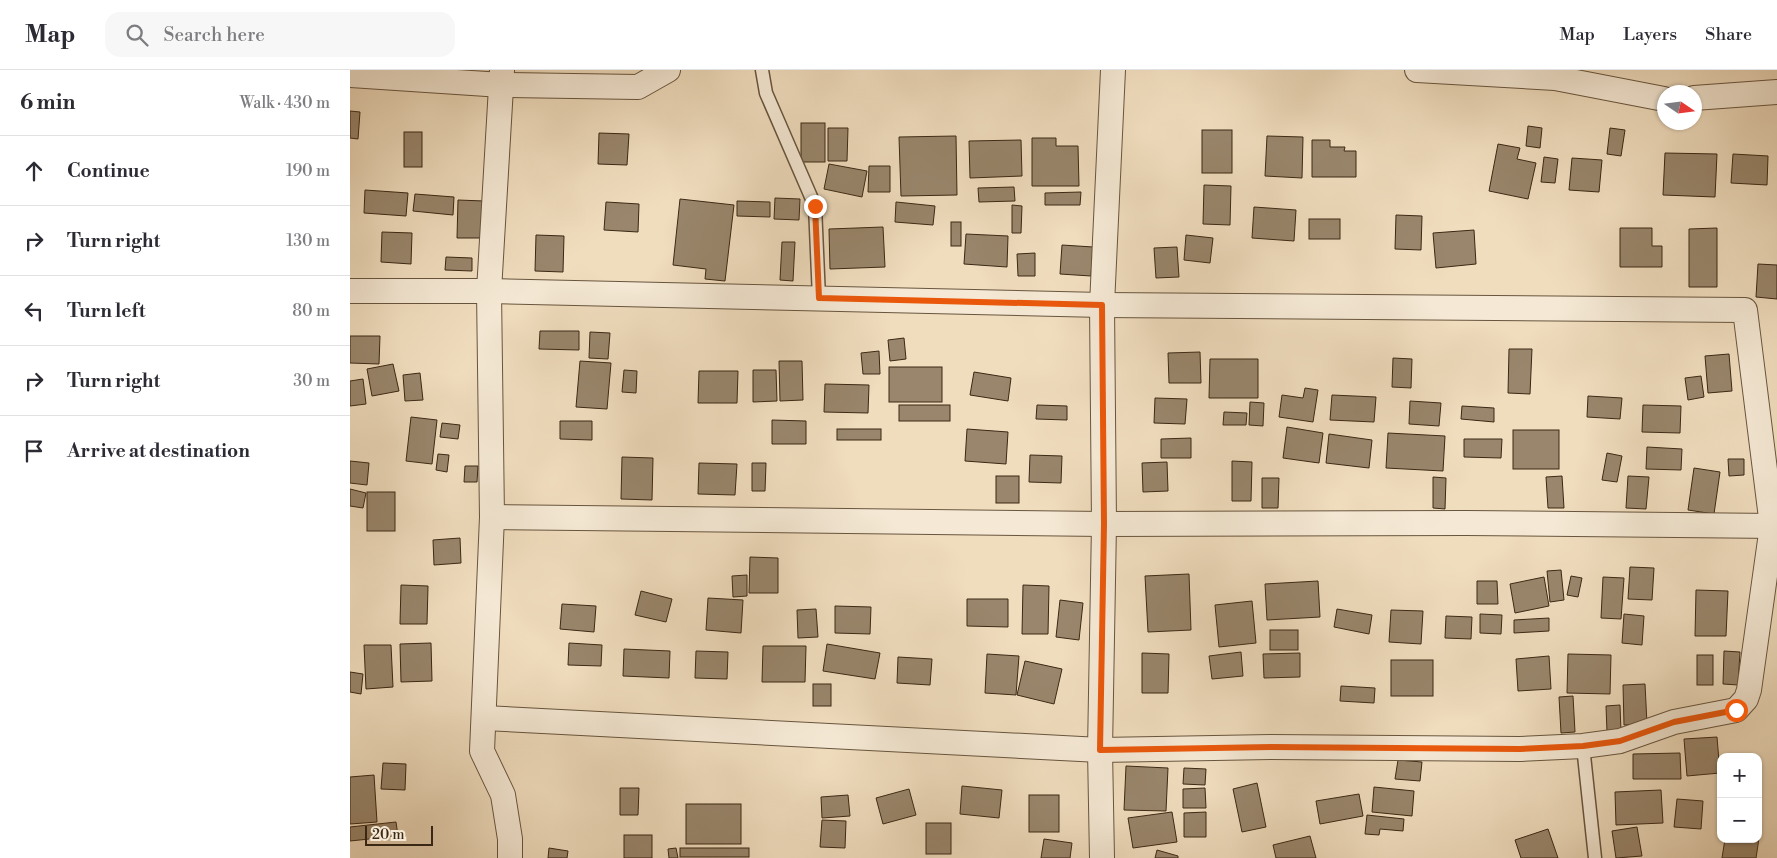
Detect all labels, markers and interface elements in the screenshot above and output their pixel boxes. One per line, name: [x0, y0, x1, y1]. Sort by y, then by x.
search box: [105, 12, 455, 57]
text: Map: [25, 20, 75, 50]
icon: search: [123, 21, 151, 49]
text: Search here: [163, 23, 265, 47]
text: Map: [1560, 23, 1595, 46]
text: Layers: [1623, 23, 1677, 46]
text: Share: [1705, 23, 1752, 46]
north arrow: [1657, 85, 1702, 130]
text: 6 min: [20, 90, 75, 116]
text: Walk · 430 m: [240, 93, 330, 113]
icon: ahead: [20, 157, 48, 185]
text: Continue: [67, 159, 150, 183]
text: 190 m: [286, 161, 330, 181]
route end: [804, 195, 827, 218]
icon: right: [20, 227, 48, 255]
text: Turn right: [67, 229, 160, 253]
text: 130 m: [286, 231, 330, 251]
icon: left: [20, 297, 48, 325]
text: Turn left: [67, 299, 146, 323]
text: 80 m: [292, 301, 330, 321]
icon: right: [20, 367, 48, 395]
text: Turn right: [67, 369, 160, 393]
text: 30 m: [293, 371, 330, 391]
icon: arrive: [20, 437, 48, 465]
text: Arrive at destination: [67, 439, 250, 463]
route start: [1725, 699, 1748, 722]
map controls: [1717, 753, 1762, 843]
button: +: [1717, 753, 1762, 798]
button: −: [1717, 798, 1762, 843]
scale bar: [365, 823, 432, 846]
text: 20 m: [372, 826, 404, 844]

